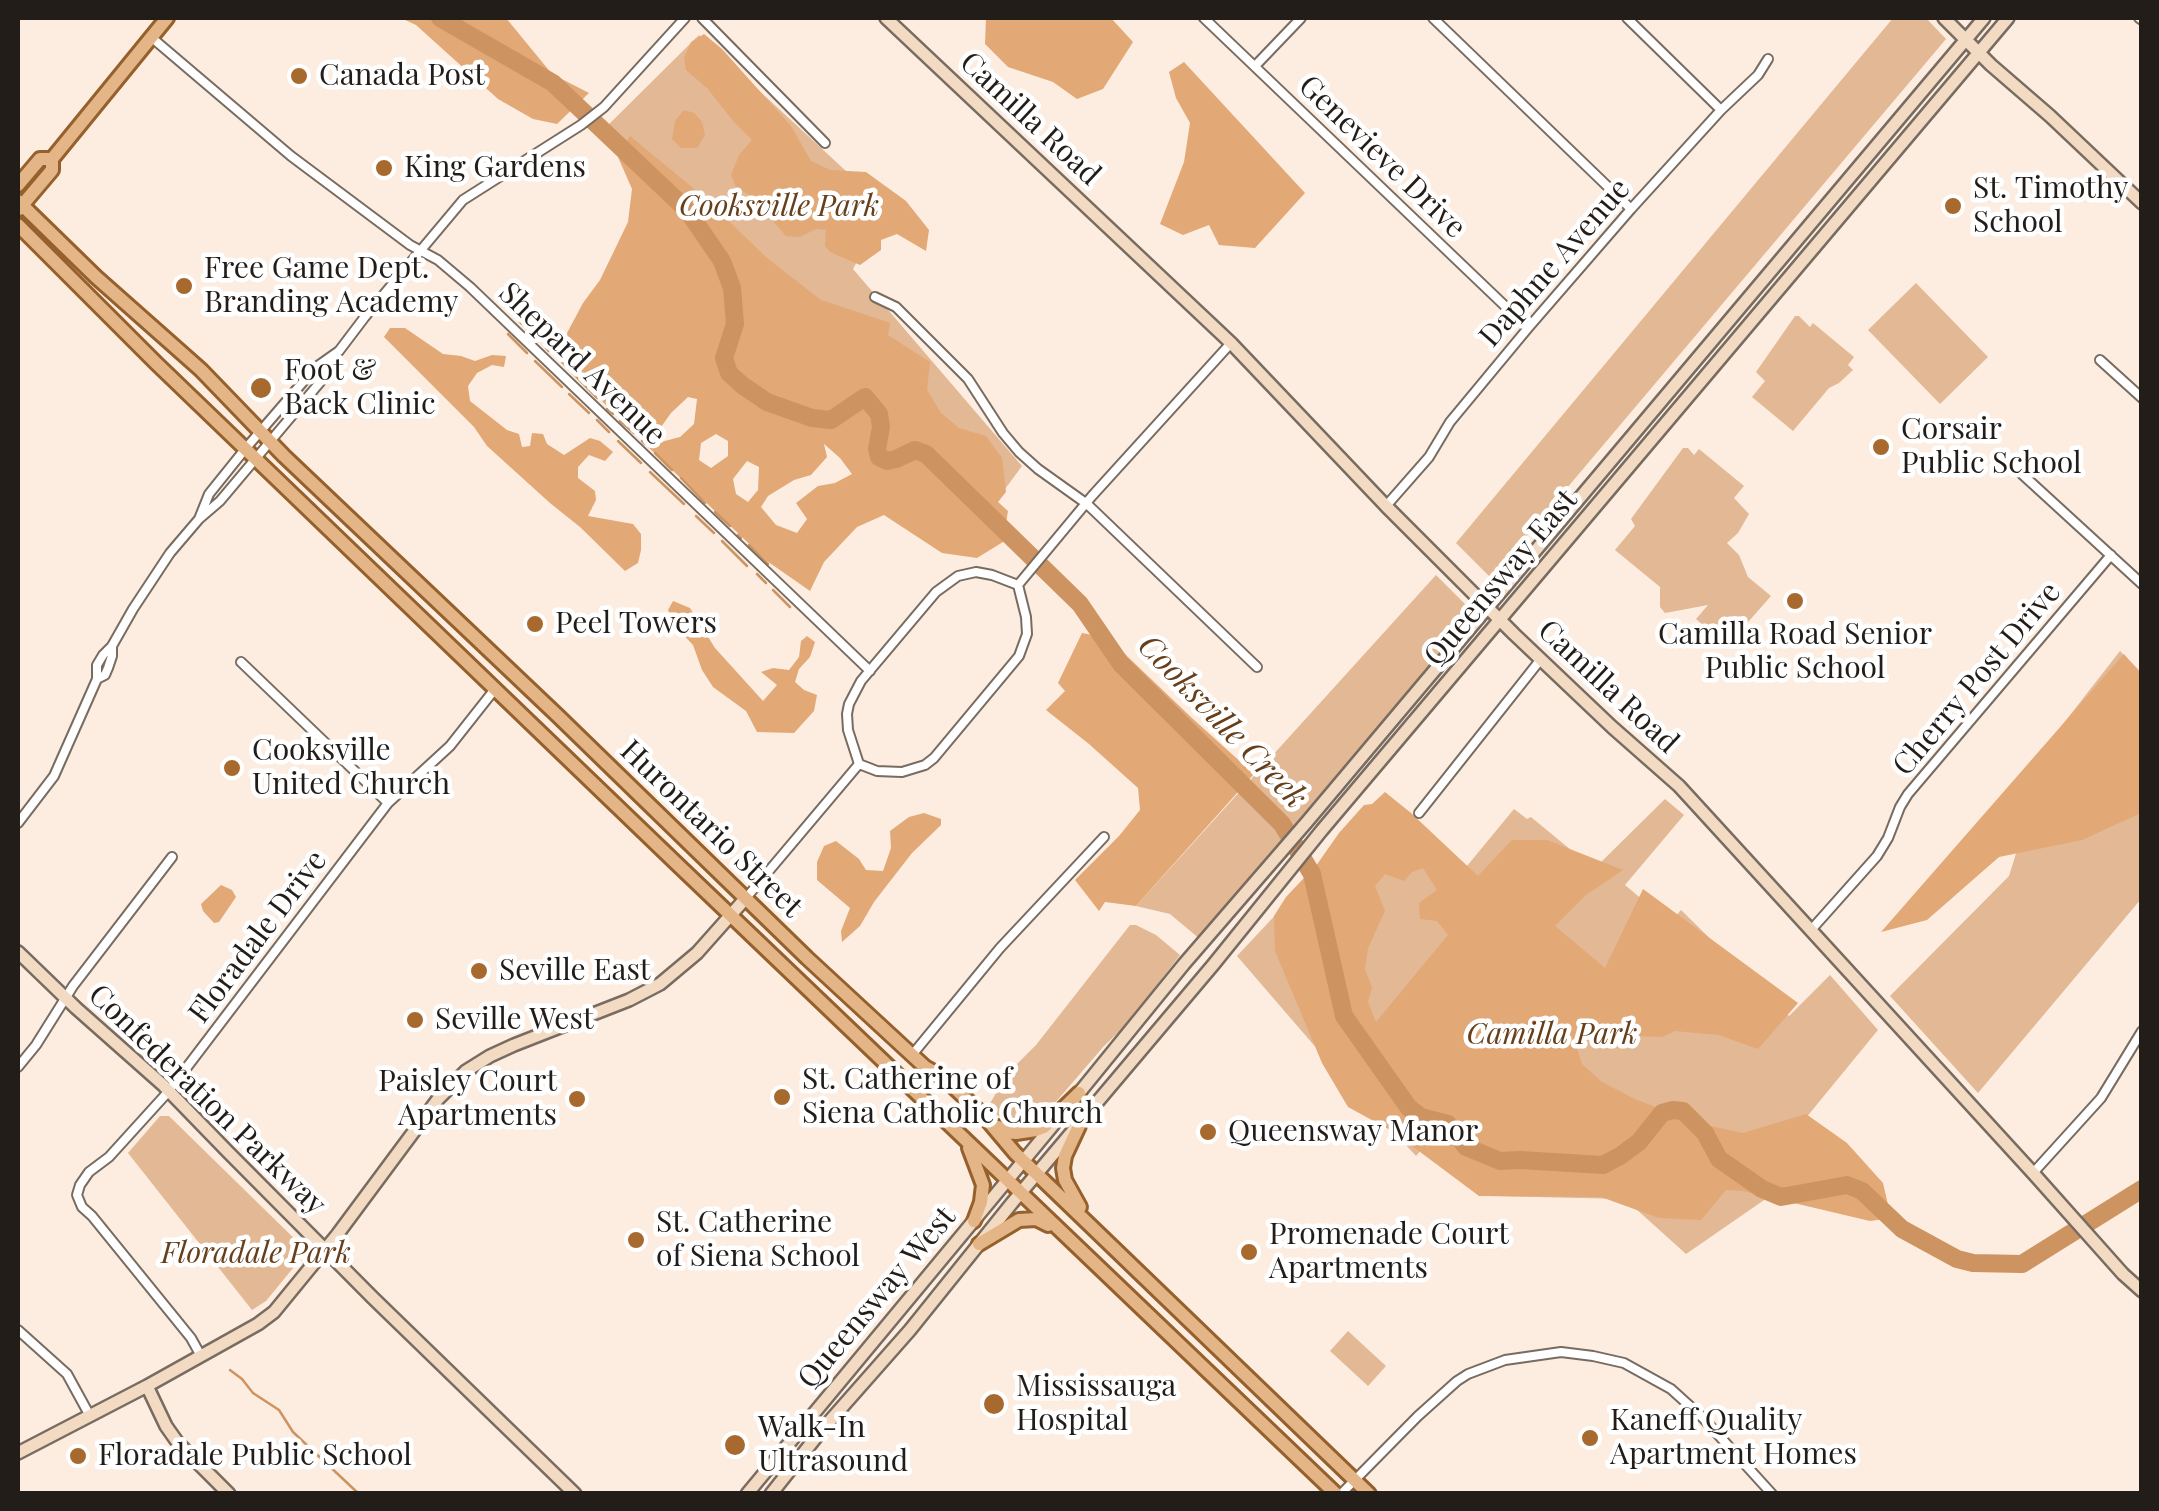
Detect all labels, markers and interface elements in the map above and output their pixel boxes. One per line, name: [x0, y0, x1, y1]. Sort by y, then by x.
street label: Camilla Road: [952, 45, 1108, 193]
place label: Canada Post: [319, 58, 485, 94]
marker: Canada Post: [288, 65, 310, 87]
street label: Genevieve Drive: [1291, 68, 1473, 246]
place label: King Gardens: [404, 150, 586, 186]
marker: King Gardens: [373, 157, 395, 179]
place label: St. Timothy School: [1973, 171, 2128, 242]
street label: Daphne Avenue: [1472, 172, 1638, 354]
park label: Cooksville Park: [679, 189, 879, 225]
marker: St. Timothy School: [1942, 195, 1964, 217]
place label: Free Game Dept. Branding Academy: [204, 251, 458, 322]
marker: Free Game Dept. Branding Academy: [173, 275, 195, 297]
street label: Shepard Avenue: [491, 275, 673, 453]
place label: Foot & Back Clinic: [284, 353, 435, 424]
marker: Foot & Back Clinic: [248, 375, 274, 401]
place label: Corsair Public School: [1901, 412, 2082, 482]
marker: Corsair Public School: [1870, 436, 1892, 458]
street label: Queensway East: [1417, 483, 1585, 673]
street label: Cherry Post Drive: [1886, 575, 2068, 783]
marker: Camilla Road Senior Public School: [1784, 590, 1806, 612]
place label: Peel Towers: [555, 606, 717, 642]
marker: Peel Towers: [524, 613, 546, 635]
street label: Camilla Road: [1530, 613, 1686, 761]
place label: Camilla Road Senior Public School: [1658, 617, 1932, 688]
water label: Cooksville Creek: [1129, 627, 1315, 817]
place label: Cooksville United Church: [252, 733, 450, 804]
street label: Hurontario Street: [613, 733, 809, 925]
marker: Cooksville United Church: [221, 757, 243, 779]
street label: Floradale Drive: [181, 844, 335, 1030]
place label: Seville East: [499, 953, 650, 989]
marker: Seville East: [468, 960, 490, 982]
street label: Confederation Parkway: [81, 977, 333, 1223]
place label: Seville West: [435, 1002, 594, 1038]
marker: Seville West: [404, 1009, 426, 1031]
park label: Camilla Park: [1467, 1017, 1637, 1053]
place label: St. Catherine of Siena Catholic Church: [802, 1062, 1103, 1132]
place label: Paisley Court Apartments: [378, 1064, 557, 1134]
marker: St. Catherine of Siena Catholic Church: [771, 1086, 793, 1108]
marker: Paisley Court Apartments: [566, 1088, 588, 1110]
place label: Queensway Manor: [1228, 1114, 1478, 1150]
marker: Queensway Manor: [1197, 1121, 1219, 1143]
street label: Queensway West: [791, 1200, 963, 1396]
place label: St. Catherine of Siena School: [656, 1205, 860, 1276]
place label: Promenade Court Apartments: [1269, 1217, 1509, 1288]
marker: St. Catherine of Siena School: [625, 1229, 647, 1251]
park label: Floradale Park: [161, 1236, 351, 1272]
marker: Promenade Court Apartments: [1238, 1241, 1260, 1263]
place label: Mississauga Hospital: [1016, 1369, 1176, 1440]
marker: Mississauga Hospital: [981, 1391, 1007, 1417]
place label: Kaneff Quality Apartment Homes: [1610, 1403, 1857, 1474]
place label: Walk-In Ultrasound: [758, 1410, 908, 1480]
marker: Kaneff Quality Apartment Homes: [1579, 1427, 1601, 1449]
marker: Walk-In Ultrasound: [722, 1432, 748, 1458]
place label: Floradale Public School: [98, 1438, 412, 1474]
marker: Floradale Public School: [67, 1445, 89, 1467]

